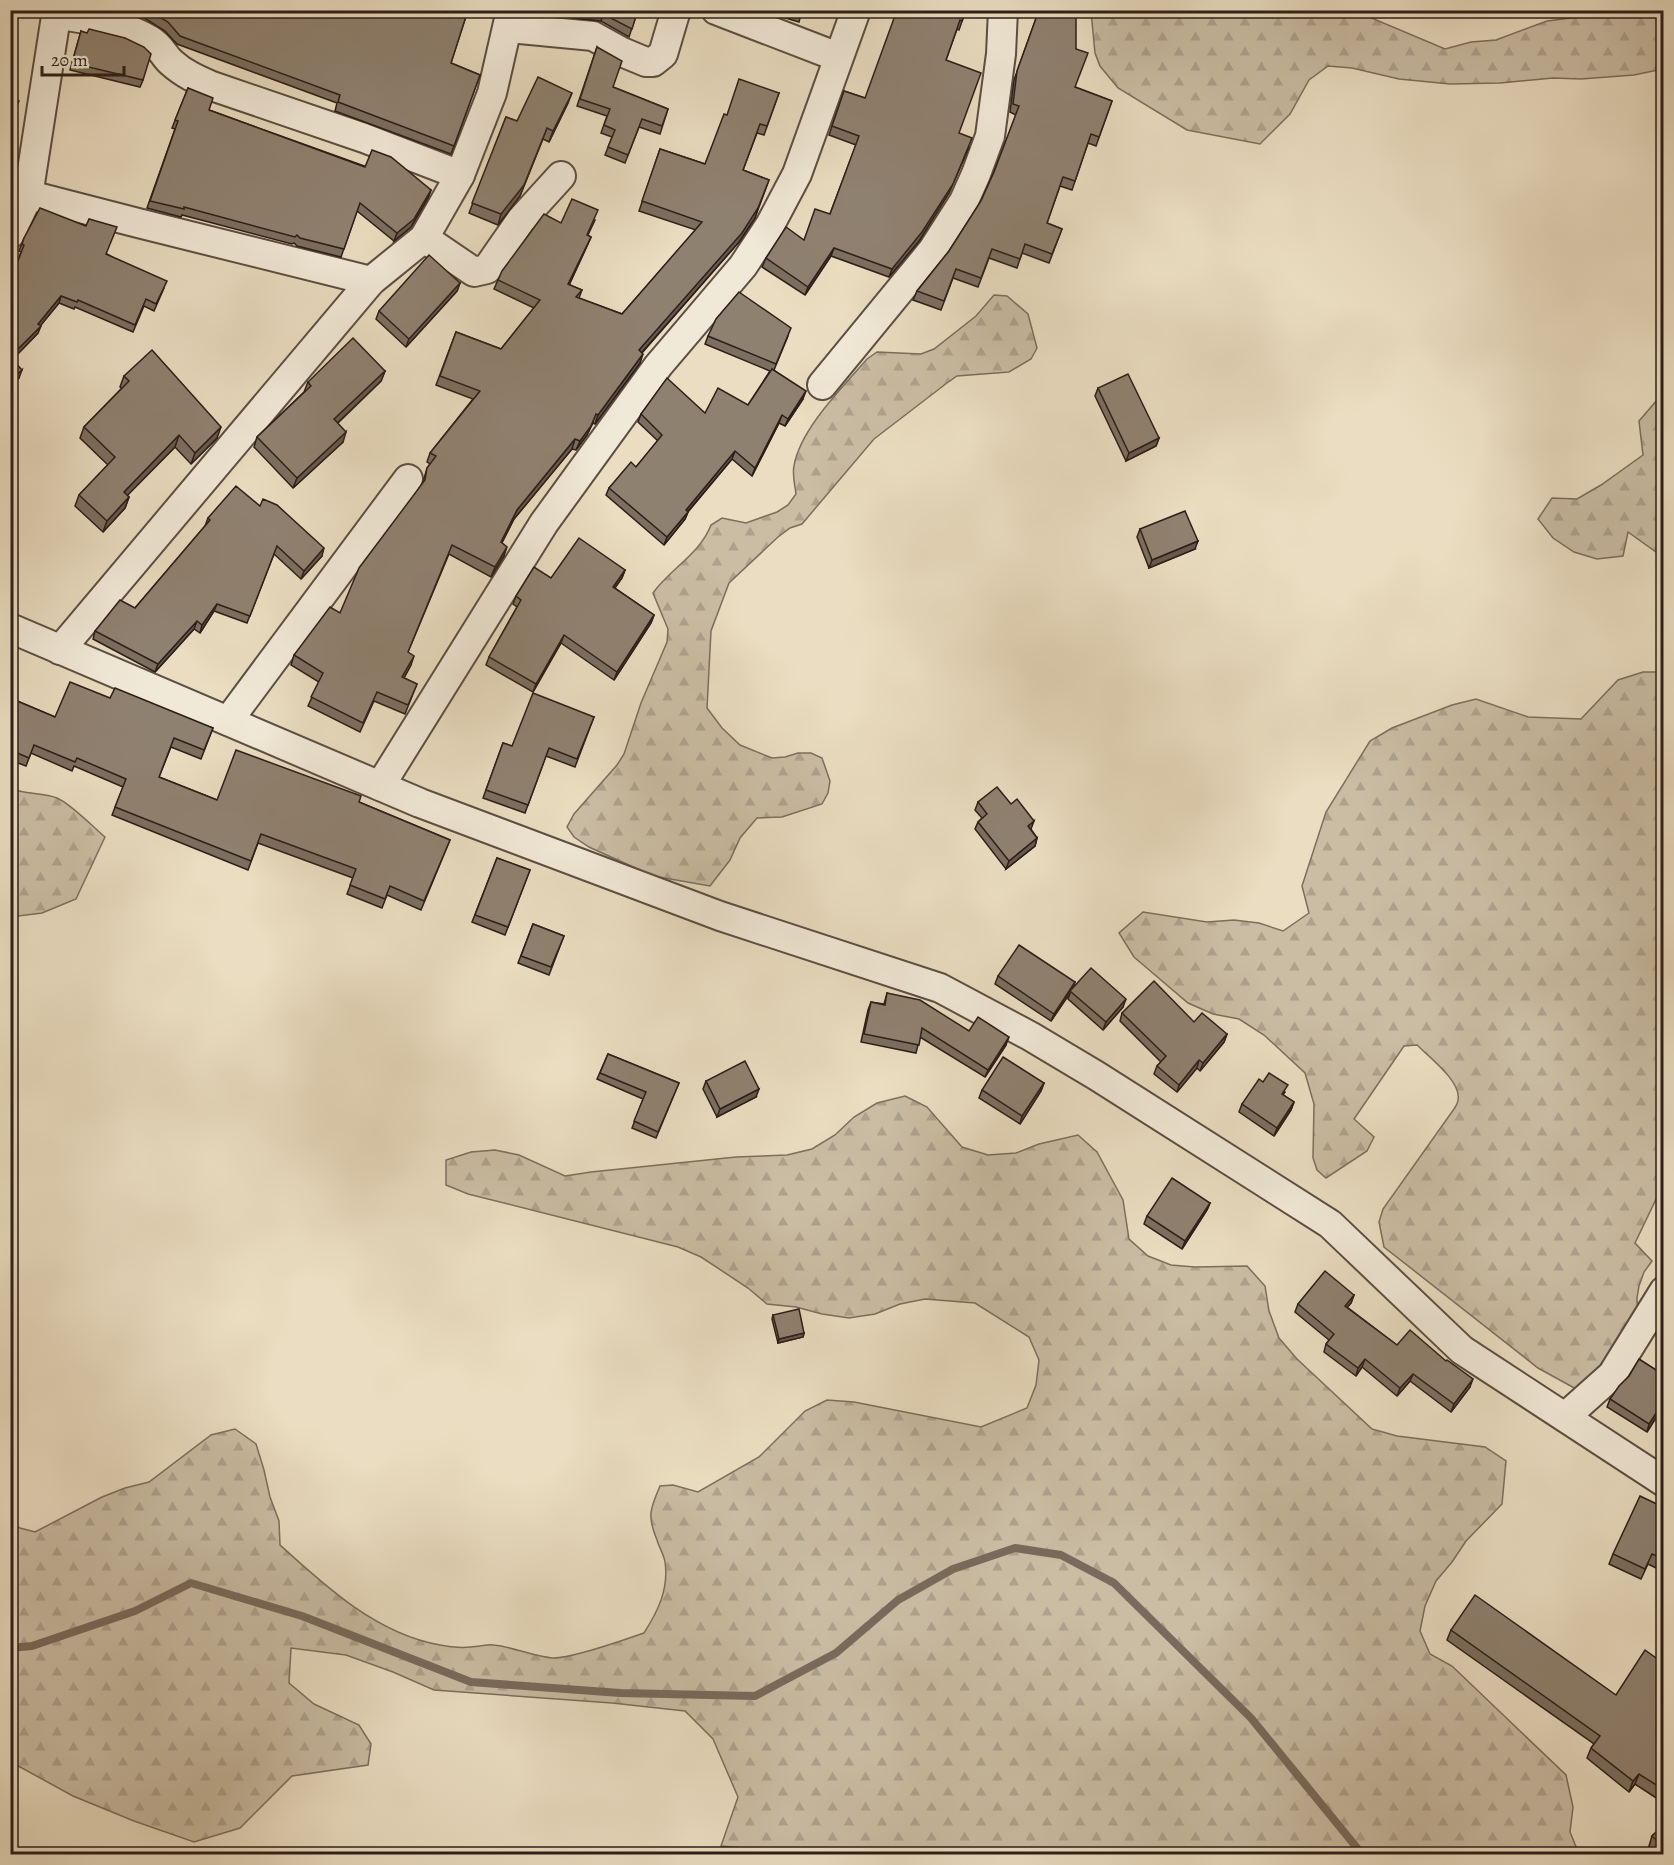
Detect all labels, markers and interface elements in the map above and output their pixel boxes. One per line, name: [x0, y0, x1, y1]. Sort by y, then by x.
scale bar: [42, 39, 124, 77]
text: 20 m: [51, 48, 88, 72]

